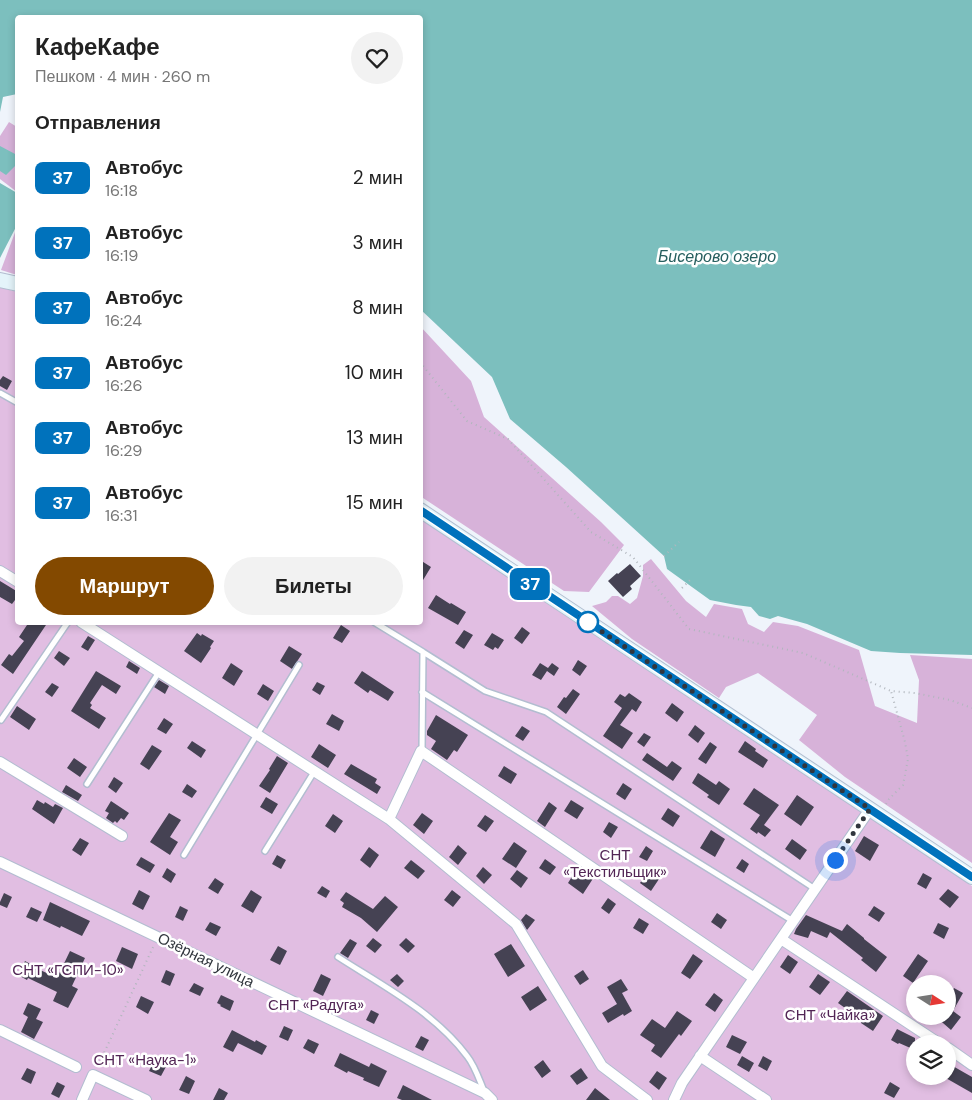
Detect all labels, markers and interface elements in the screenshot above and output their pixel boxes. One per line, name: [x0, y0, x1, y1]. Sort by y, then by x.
text: КафеКафе: [35, 31, 160, 62]
button: heart: [351, 32, 403, 84]
text: Пешком · 4 мин · 260 m: [35, 66, 210, 87]
text: Отправления: [35, 110, 161, 135]
text: Автобус: [105, 155, 183, 180]
text: 2 мин: [353, 165, 403, 190]
text: 37: [52, 166, 73, 190]
text: 16:18: [105, 180, 138, 201]
text: Автобус: [105, 220, 183, 245]
text: 3 мин: [353, 230, 403, 255]
text: 37: [52, 231, 73, 255]
text: 16:19: [105, 245, 138, 266]
water label: Бисерово озеро: [658, 246, 776, 267]
text: Автобус: [105, 285, 183, 310]
text: 8 мин: [352, 295, 403, 320]
text: 37: [52, 296, 73, 320]
text: 16:24: [105, 310, 142, 331]
text: Автобус: [105, 350, 183, 375]
text: 10 мин: [345, 360, 403, 385]
text: 37: [52, 361, 73, 385]
text: 16:26: [105, 375, 143, 396]
text: Автобус: [105, 415, 183, 440]
text: 13 мин: [347, 425, 403, 450]
text: 37: [52, 426, 73, 450]
text: 16:29: [105, 440, 142, 461]
text: Автобус: [105, 480, 183, 505]
text: 15 мин: [346, 490, 403, 515]
text: 37: [52, 491, 73, 515]
text: 16:31: [105, 505, 137, 526]
button: Маршрут: [35, 557, 214, 615]
button: Билеты: [224, 557, 403, 615]
line badge: 37: [508, 568, 552, 600]
text: 37: [520, 572, 540, 596]
unlabelled marker: [577, 611, 599, 633]
park label: СНТ «Текстильщик»: [563, 845, 667, 882]
your location: [823, 848, 848, 873]
street label: Озёрная улица: [154, 928, 258, 992]
park label: СНТ «ГСПИ-10»: [12, 960, 124, 980]
north arrow: [906, 975, 956, 1025]
map controls: [906, 975, 956, 1085]
park label: СНТ «Радуга»: [268, 995, 364, 1015]
park label: СНТ «Чайка»: [785, 1005, 875, 1025]
button: layers: [906, 1035, 956, 1085]
park label: СНТ «Наука-1»: [94, 1050, 197, 1070]

